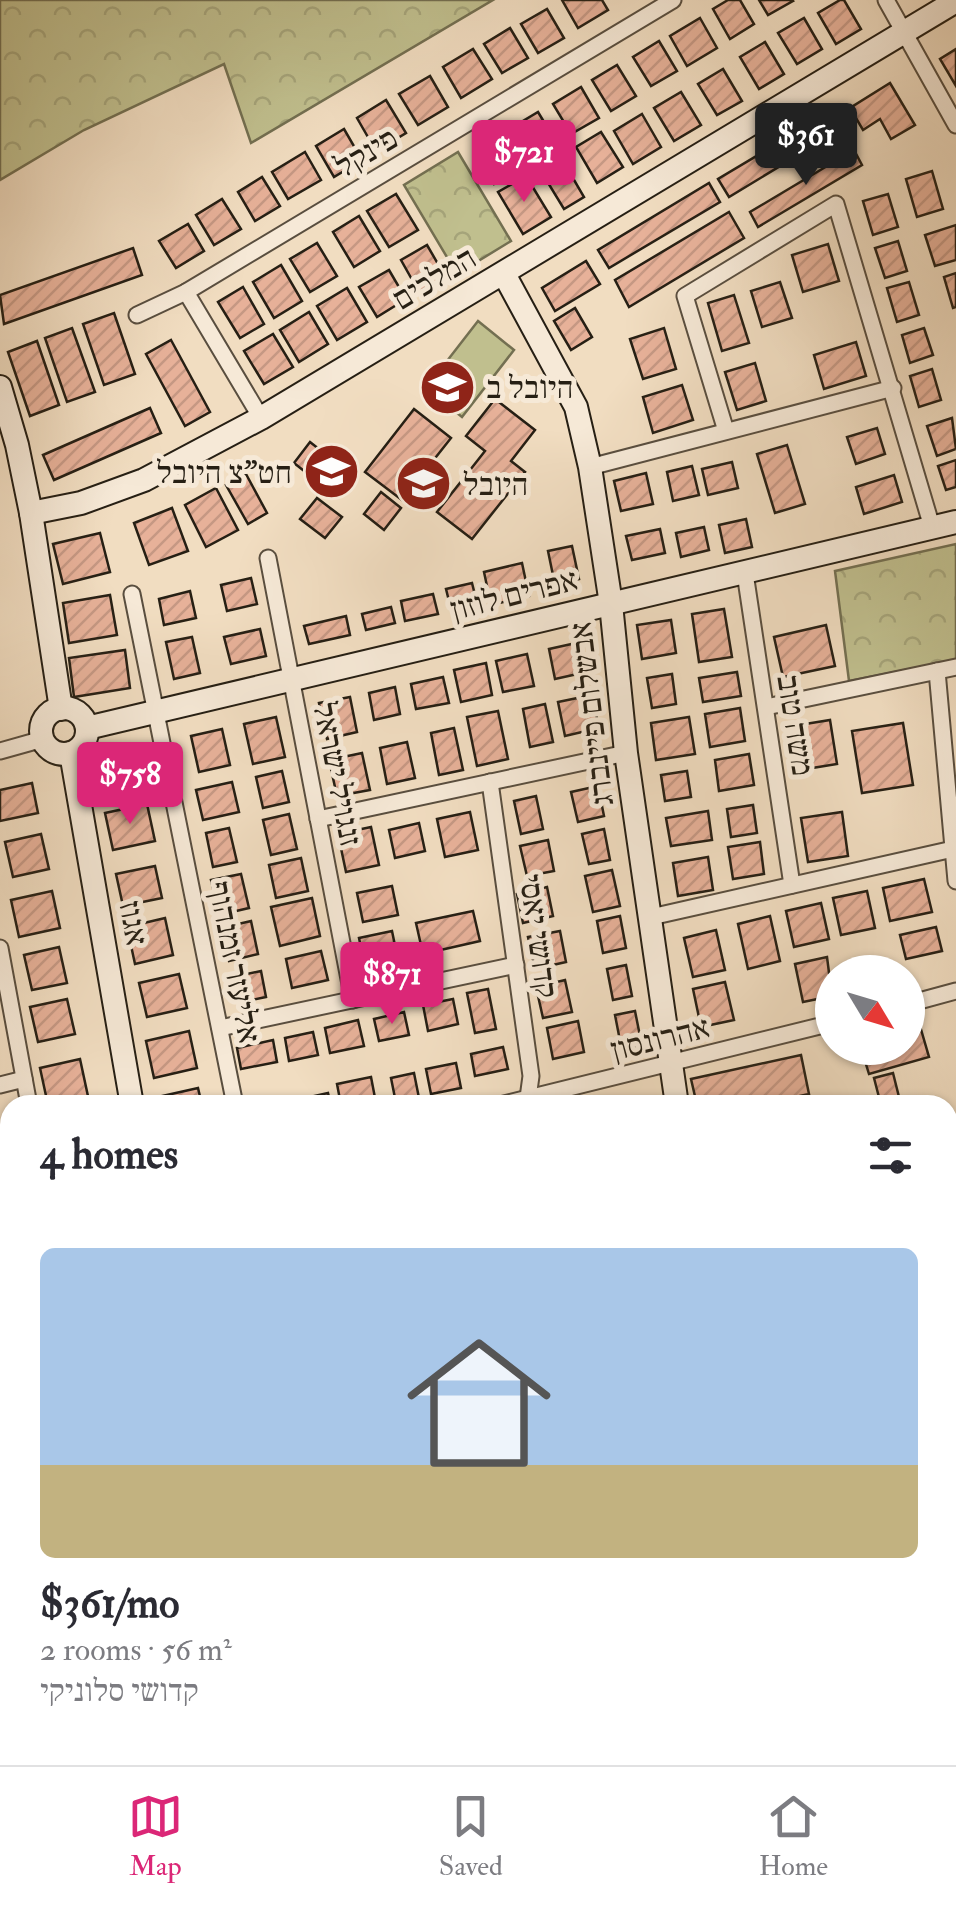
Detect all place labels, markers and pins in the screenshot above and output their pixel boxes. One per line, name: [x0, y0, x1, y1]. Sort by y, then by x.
pin: $361: [747, 103, 865, 188]
pin: $721: [465, 120, 583, 205]
school or university icon: היובל ב: [417, 357, 477, 417]
place label: היובל ב: [486, 368, 573, 408]
school or university icon: חט"צ היובל: [301, 442, 361, 502]
place label: חט"צ היובל: [156, 453, 292, 493]
school or university icon: היובל: [394, 454, 454, 514]
place label: היובל: [463, 465, 528, 505]
pin: $758: [71, 742, 189, 827]
pin: $871: [333, 942, 451, 1027]

